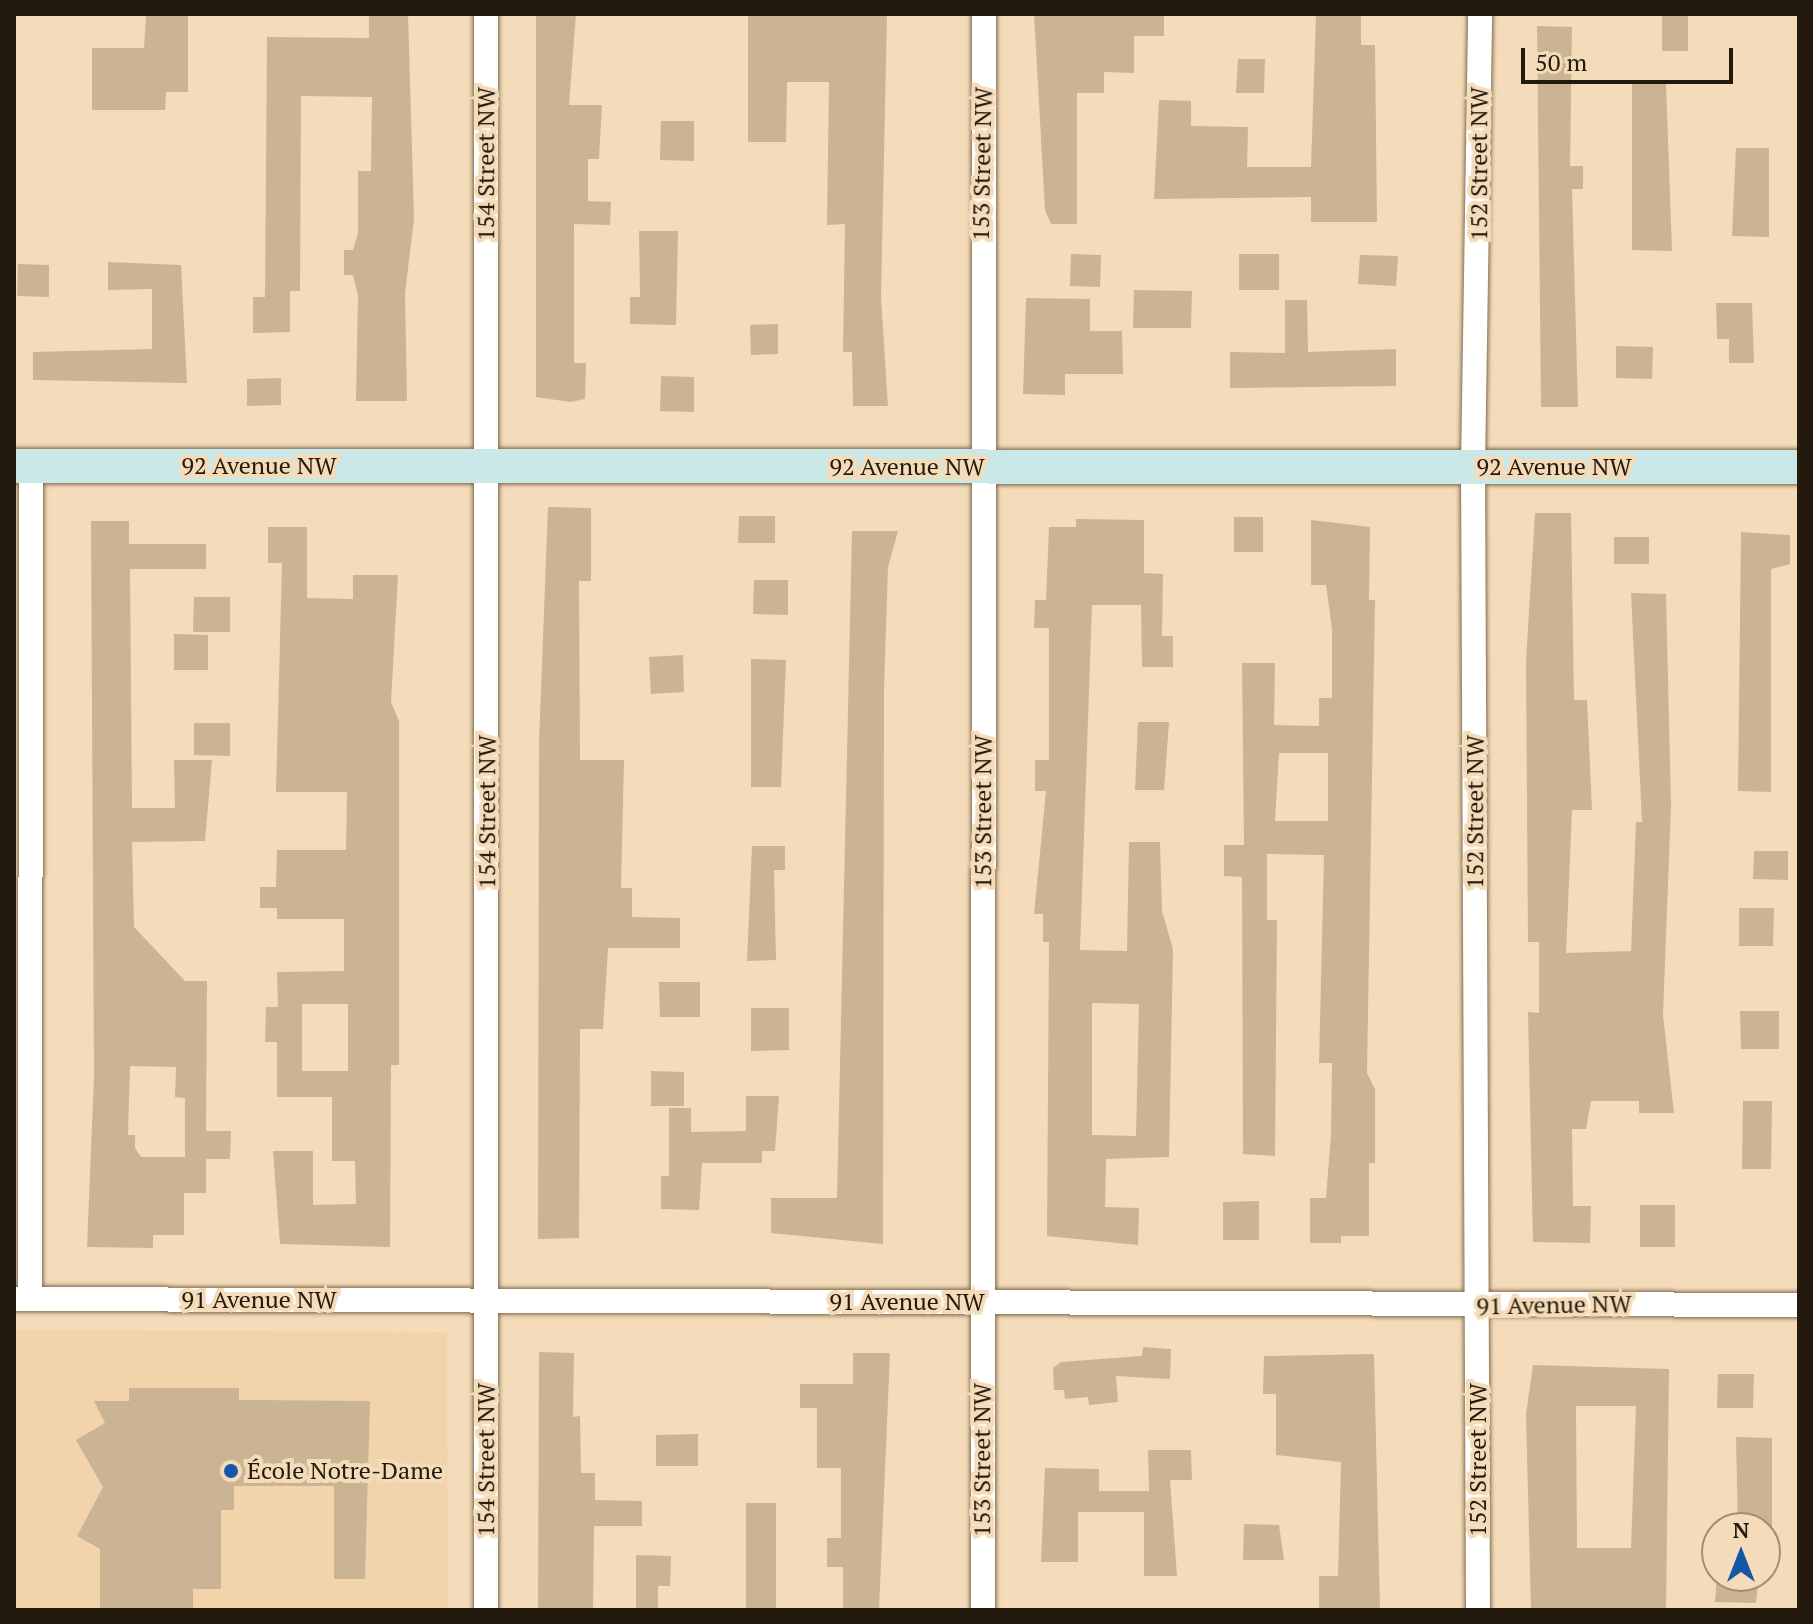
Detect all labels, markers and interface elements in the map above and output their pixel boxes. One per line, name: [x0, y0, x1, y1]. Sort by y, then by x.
scale bar: [1525, 32, 1737, 82]
text: 50 m: [1535, 46, 1587, 78]
street label: 154 Street NW: [472, 87, 500, 241]
street label: 153 Street NW: [966, 87, 998, 241]
street label: 152 Street NW: [1465, 87, 1493, 241]
street label: 92 Avenue NW: [181, 452, 337, 480]
street label: 92 Avenue NW: [829, 453, 985, 481]
street label: 92 Avenue NW: [1476, 453, 1632, 481]
street label: 154 Street NW: [473, 735, 501, 889]
street label: 153 Street NW: [969, 735, 997, 889]
street label: 152 Street NW: [1461, 735, 1489, 889]
street label: 91 Avenue NW: [181, 1286, 337, 1314]
street label: 91 Avenue NW: [829, 1288, 985, 1316]
street label: 91 Avenue NW: [1476, 1289, 1632, 1321]
street label: 154 Street NW: [472, 1383, 500, 1537]
street label: 153 Street NW: [968, 1383, 996, 1537]
street label: 152 Street NW: [1464, 1383, 1492, 1537]
place label: École Notre-Dame: [247, 1457, 443, 1485]
marker: École Notre-Dame: [222, 1462, 240, 1480]
north arrow: [1701, 1512, 1781, 1592]
text: N: [1733, 1515, 1749, 1544]

